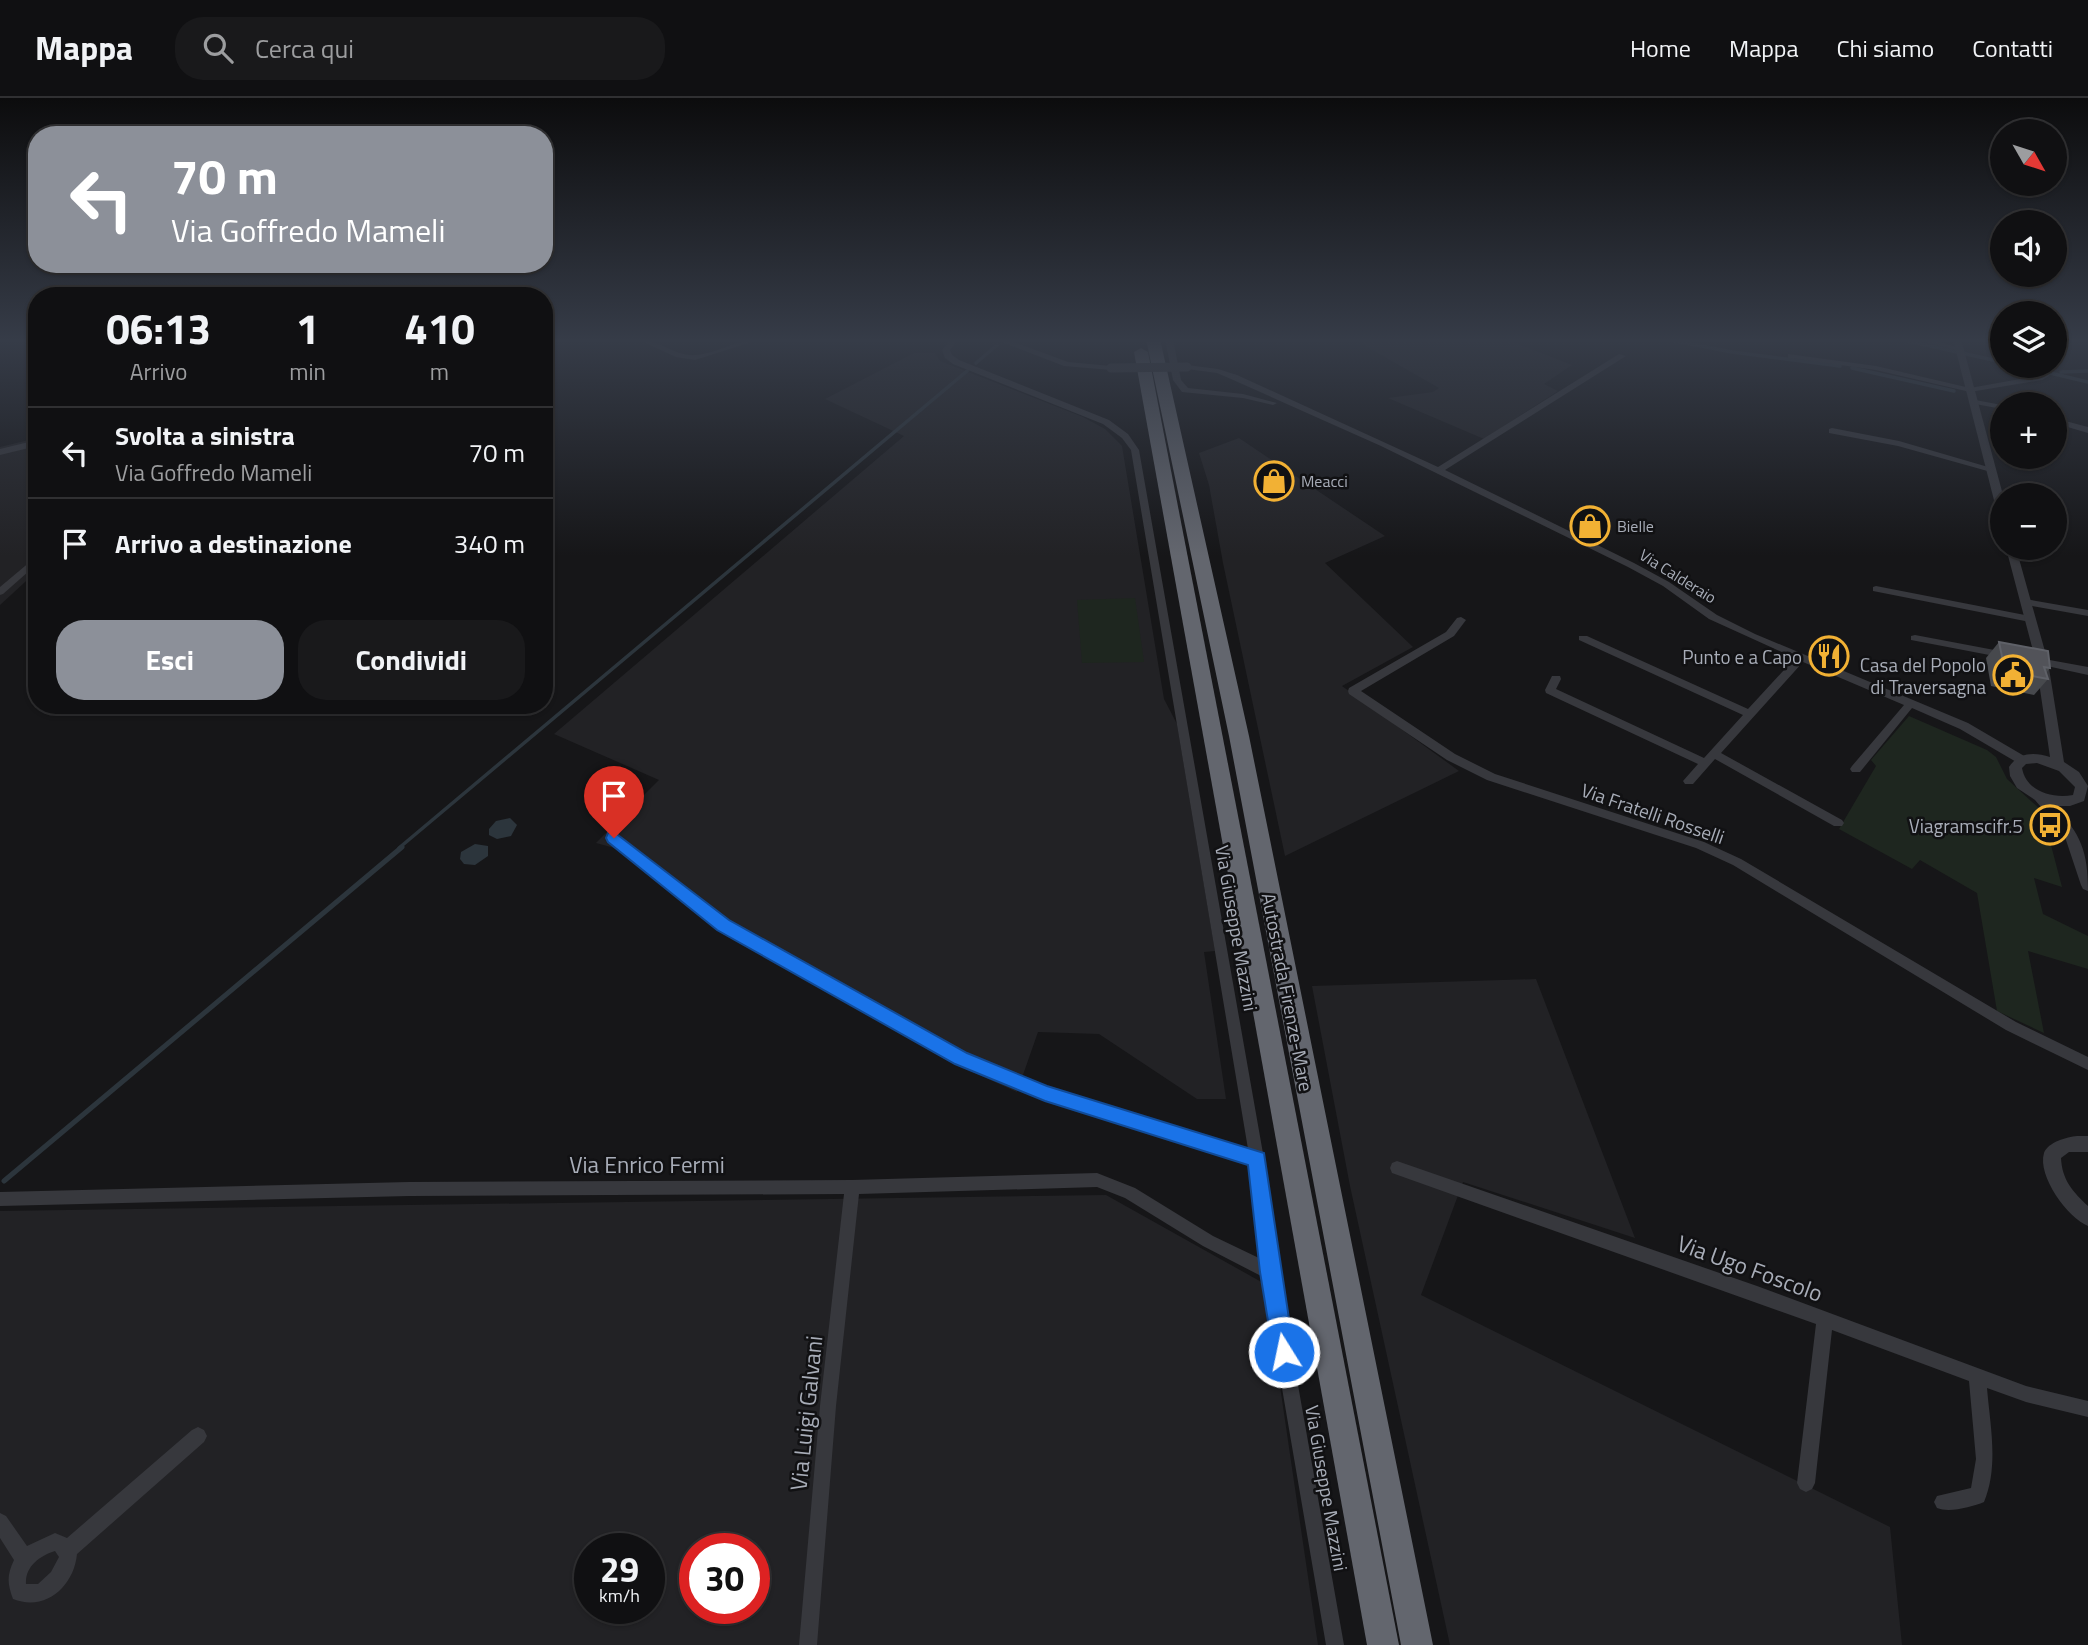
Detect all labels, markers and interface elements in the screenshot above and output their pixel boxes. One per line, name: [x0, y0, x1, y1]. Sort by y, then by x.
search box: [175, 17, 665, 80]
text: Mappa: [35, 23, 133, 73]
icon: search: [199, 29, 237, 67]
text: Cerca qui: [255, 29, 354, 68]
text: Home: [1630, 30, 1691, 66]
text: Mappa: [1729, 30, 1798, 66]
text: Chi siamo: [1836, 30, 1934, 66]
text: Contatti: [1972, 30, 2053, 66]
north arrow: [1990, 119, 2067, 196]
map controls: [1990, 119, 2067, 560]
text: 70 m: [171, 138, 278, 213]
icon: left: [56, 154, 147, 245]
text: Via Goffredo Mameli: [171, 206, 446, 254]
button: sound: [1990, 210, 2067, 287]
text: 06:13: [106, 296, 211, 360]
text: 1: [296, 296, 319, 360]
text: 410: [404, 296, 475, 360]
button: layers: [1990, 301, 2067, 378]
text: Arrivo: [130, 354, 187, 389]
text: min: [289, 354, 326, 389]
text: m: [430, 354, 449, 389]
button: +: [1990, 392, 2067, 469]
text: Svolta a sinistra: [115, 416, 295, 455]
text: 70 m: [468, 433, 525, 472]
icon: left: [56, 434, 94, 472]
text: Via Goffredo Mameli: [115, 455, 312, 490]
shop icon: Meacci: [1253, 460, 1295, 502]
place label: Meacci: [1301, 469, 1348, 493]
button: −: [1990, 483, 2067, 560]
shop icon: Bielle: [1569, 505, 1611, 547]
place label: Bielle: [1617, 514, 1654, 538]
text: Arrivo a destinazione: [115, 524, 352, 563]
text: 340 m: [454, 524, 525, 563]
icon: arrive: [56, 525, 94, 563]
street label: Via Calderaio: [1635, 543, 1721, 609]
button: Esci: [56, 620, 284, 700]
button: Condividi: [298, 620, 525, 700]
restaurant icon: Punto e a Capo: [1808, 635, 1850, 677]
place label: Punto e a Capo: [1682, 642, 1802, 671]
place label: Casa del Popolo di Traversagna: [1860, 650, 1986, 701]
public building icon: Casa del Popolo di Traversagna: [1992, 654, 2034, 696]
pin: [584, 766, 644, 838]
street label: Via Fratelli Rosselli: [1577, 775, 1729, 851]
icon: arrive: [595, 777, 633, 815]
bus stop icon: Viagramscifr.5: [2029, 804, 2071, 846]
place label: Viagramscifr.5: [1909, 811, 2023, 840]
street label: Via Giuseppe Mazzini: [1208, 843, 1266, 1013]
street label: Autostrada Firenze-Mare: [1255, 890, 1321, 1094]
street label: Via Enrico Fermi: [569, 1147, 725, 1182]
street label: Via Ugo Foscolo: [1672, 1225, 1828, 1311]
position arrow: [1247, 1315, 1321, 1389]
street label: Via Luigi Galvani: [780, 1334, 832, 1492]
street label: Via Giuseppe Mazzini: [1298, 1403, 1356, 1573]
speed limit sign: 30: [679, 1533, 770, 1624]
text: 29: [600, 1542, 639, 1596]
text: km/h: [599, 1582, 640, 1609]

